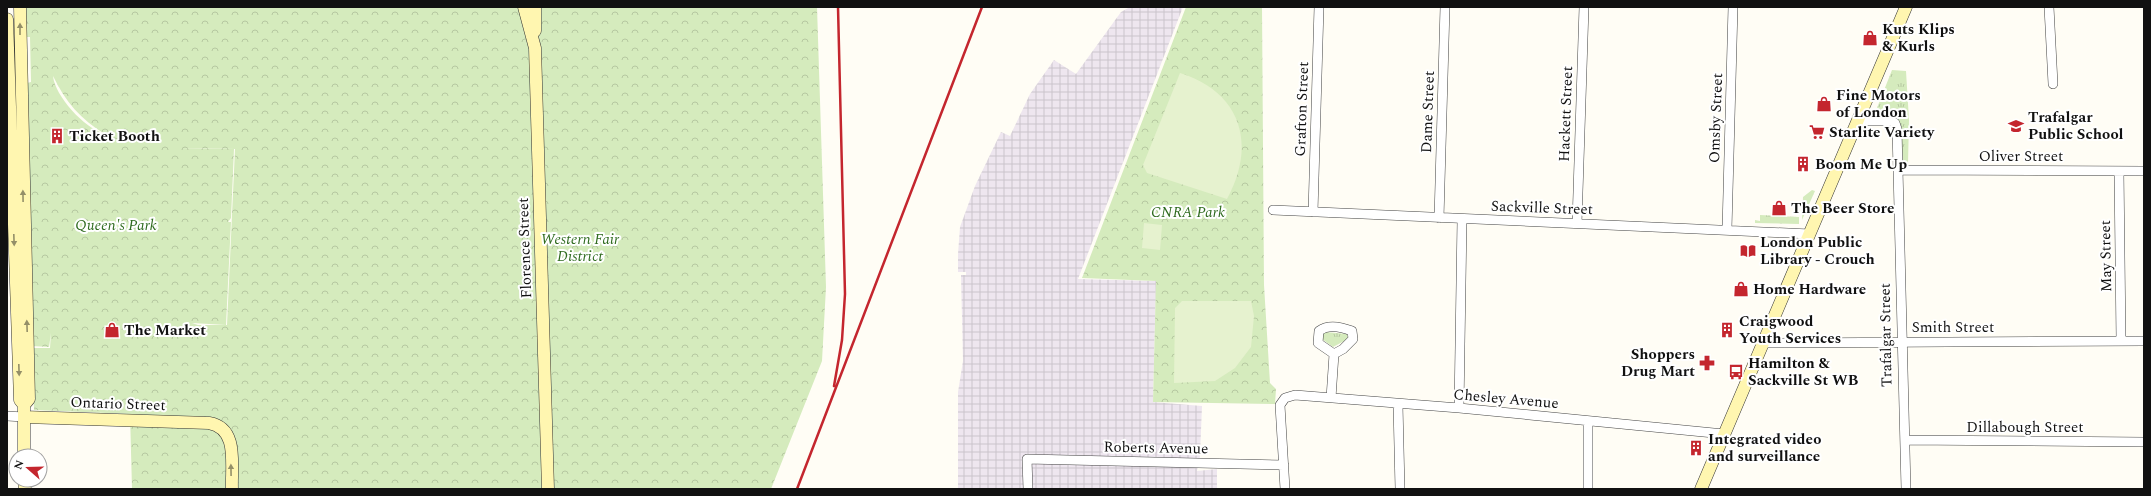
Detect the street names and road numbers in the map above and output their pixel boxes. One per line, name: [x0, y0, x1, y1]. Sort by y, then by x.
street label: Grafton Street: [1289, 61, 1315, 157]
street label: Hackett Street: [1553, 66, 1579, 162]
street label: Dame Street: [1415, 71, 1441, 153]
street label: Omsby Street: [1703, 73, 1729, 163]
street label: Oliver Street: [1979, 145, 2063, 168]
street label: Sackville Street: [1491, 195, 1593, 221]
street label: Florence Street: [512, 197, 538, 299]
street label: May Street: [2094, 220, 2118, 292]
street label: Trafalgar Street: [1874, 283, 1898, 387]
street label: Smith Street: [1912, 316, 1994, 339]
street label: Chesley Avenue: [1452, 383, 1560, 415]
street label: Ontario Street: [70, 391, 166, 417]
street label: Dillabough Street: [1966, 416, 2084, 439]
street label: Roberts Avenue: [1103, 436, 1209, 460]

